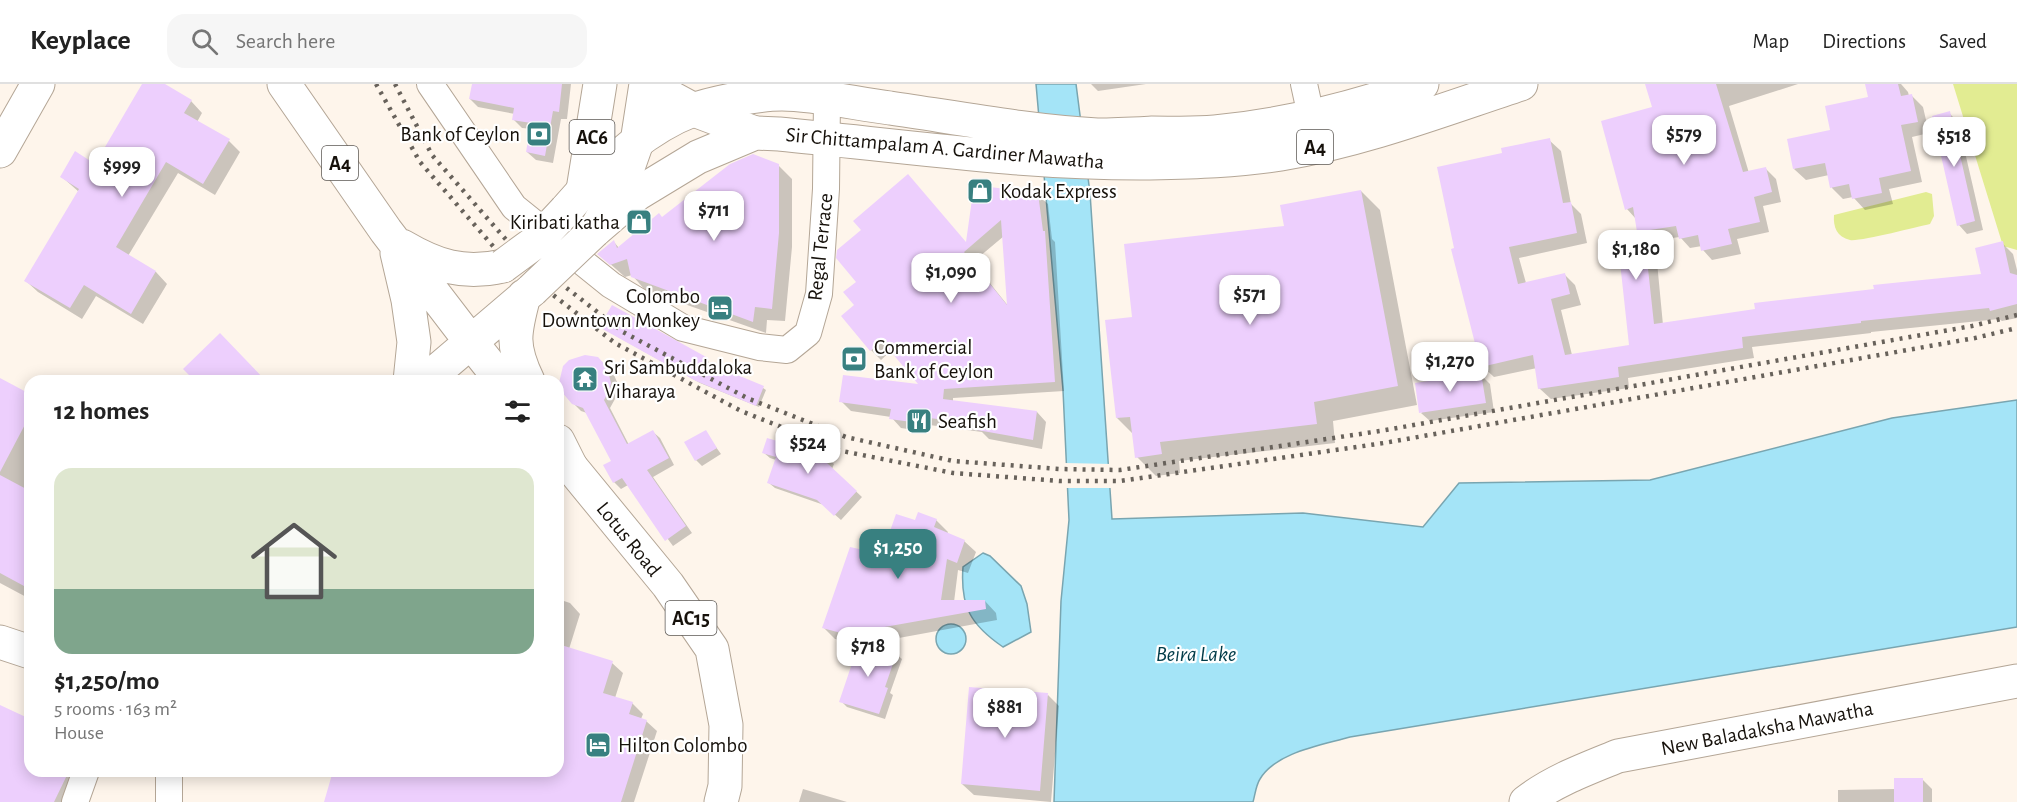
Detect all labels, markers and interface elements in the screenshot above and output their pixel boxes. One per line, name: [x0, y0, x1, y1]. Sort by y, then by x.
search box: [167, 14, 587, 68]
icon: search: [188, 25, 221, 58]
text: Keyplace: [30, 27, 131, 55]
text: Search here: [236, 30, 335, 52]
text: Map: [1753, 31, 1789, 52]
text: Directions: [1822, 31, 1906, 52]
text: Saved: [1939, 31, 1987, 52]
pin: $579: [1648, 115, 1720, 166]
pin: $518: [1918, 117, 1990, 168]
bank icon: Bank of Ceylon: [524, 119, 554, 149]
road number: AC6: [570, 120, 614, 154]
place label: Bank of Ceylon: [400, 124, 520, 145]
street label: Sir Chittampalam A. Gardiner Mawatha: [785, 124, 1105, 173]
text: $579: [1666, 124, 1702, 144]
text: $518: [1937, 126, 1971, 146]
road number: A4: [1297, 130, 1333, 164]
road number: A4: [322, 146, 358, 180]
pin: $999: [86, 147, 158, 198]
text: $999: [103, 156, 141, 176]
shop icon: Kodak Express: [965, 176, 995, 206]
place label: Kodak Express: [1000, 181, 1117, 202]
pin: $711: [678, 191, 750, 242]
street label: Regal Terrace: [804, 192, 837, 302]
text: $711: [698, 200, 730, 220]
shop icon: Kiribati katha: [624, 207, 654, 237]
place label: Kiribati katha: [510, 212, 620, 233]
pin: $1,180: [1587, 230, 1685, 281]
text: $1,180: [1612, 239, 1660, 259]
pin: $1,090: [902, 253, 1000, 304]
text: $1,090: [925, 262, 977, 282]
pin: $571: [1214, 275, 1286, 326]
text: $571: [1233, 284, 1267, 304]
place label: Colombo Downtown Monkey: [542, 286, 700, 331]
hotel icon: Colombo Downtown Monkey: [705, 293, 735, 323]
place label: Commercial Bank of Ceylon: [874, 337, 994, 382]
pin: $1,270: [1401, 342, 1499, 393]
bank icon: Commercial Bank of Ceylon: [839, 344, 869, 374]
text: $1,270: [1425, 351, 1475, 371]
place label: Sri Sambuddaloka Viharaya: [604, 357, 752, 402]
temple icon: Sri Sambuddaloka Viharaya: [570, 364, 600, 394]
icon: filters: [501, 395, 534, 428]
text: 12 homes: [54, 398, 149, 424]
restaurant icon: Seafish: [904, 406, 934, 436]
place label: Seafish: [938, 411, 997, 432]
pin: $524: [772, 424, 844, 475]
text: $524: [789, 433, 827, 453]
street label: Lotus Road: [592, 498, 665, 581]
icon: home: [240, 507, 348, 615]
pin: $1,250: [849, 529, 947, 580]
text: $1,250: [873, 538, 923, 558]
road number: AC15: [666, 601, 716, 635]
pin: $718: [832, 627, 904, 678]
text: $718: [851, 636, 885, 656]
water label: Beira Lake: [1156, 643, 1236, 665]
text: $1,250/mo: [54, 668, 159, 694]
pin: $881: [969, 688, 1041, 739]
text: $881: [987, 697, 1023, 717]
street label: New Baladaksha Mawatha: [1659, 698, 1875, 759]
text: 5 rooms · 163 m²: [54, 699, 177, 719]
text: House: [54, 723, 104, 743]
hotel icon: Hilton Colombo: [583, 730, 613, 760]
place label: Hilton Colombo: [618, 735, 747, 756]

